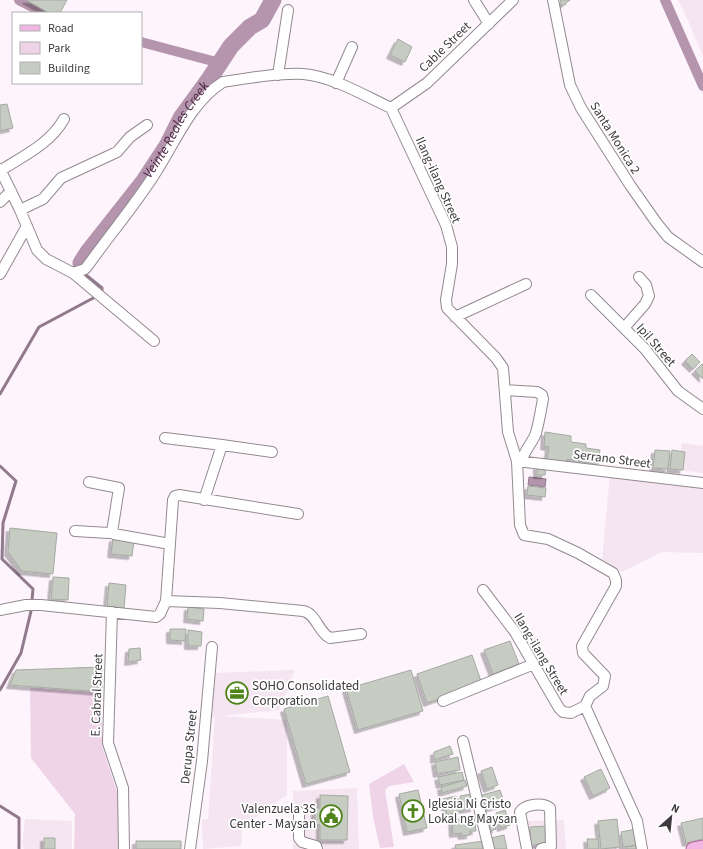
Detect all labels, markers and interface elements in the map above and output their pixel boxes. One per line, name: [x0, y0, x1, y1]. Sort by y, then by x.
legend: [12, 12, 142, 84]
street label: Cable Street: [415, 17, 475, 76]
text: Road: [48, 20, 74, 37]
text: Park: [48, 40, 70, 57]
text: Building: [48, 60, 90, 77]
water label: Veinte Reales Creek: [138, 77, 214, 182]
street label: Santa Monica 2: [586, 98, 644, 178]
street label: Ilang-ilang Street: [411, 134, 465, 227]
street label: Ipil Street: [632, 319, 680, 371]
street label: Serrano Street: [572, 445, 652, 473]
street label: Ilang-ilang Street: [509, 610, 573, 699]
street label: E. Cabral Street: [87, 653, 107, 737]
place label: SOHO Consolidated Corporation: [252, 677, 359, 710]
office icon: SOHO Consolidated Corporation: [224, 680, 250, 706]
street label: Derupa Street: [176, 708, 202, 785]
place label: Iglesia Ni Cristo Lokal ng Maysan: [428, 795, 517, 828]
north arrow: [651, 797, 691, 837]
church icon: Iglesia Ni Cristo Lokal ng Maysan: [400, 798, 426, 824]
place label: Valenzuela 3S Center - Maysan: [229, 800, 316, 833]
text: N: [669, 800, 682, 817]
public building icon: Valenzuela 3S Center - Maysan: [318, 803, 344, 829]

